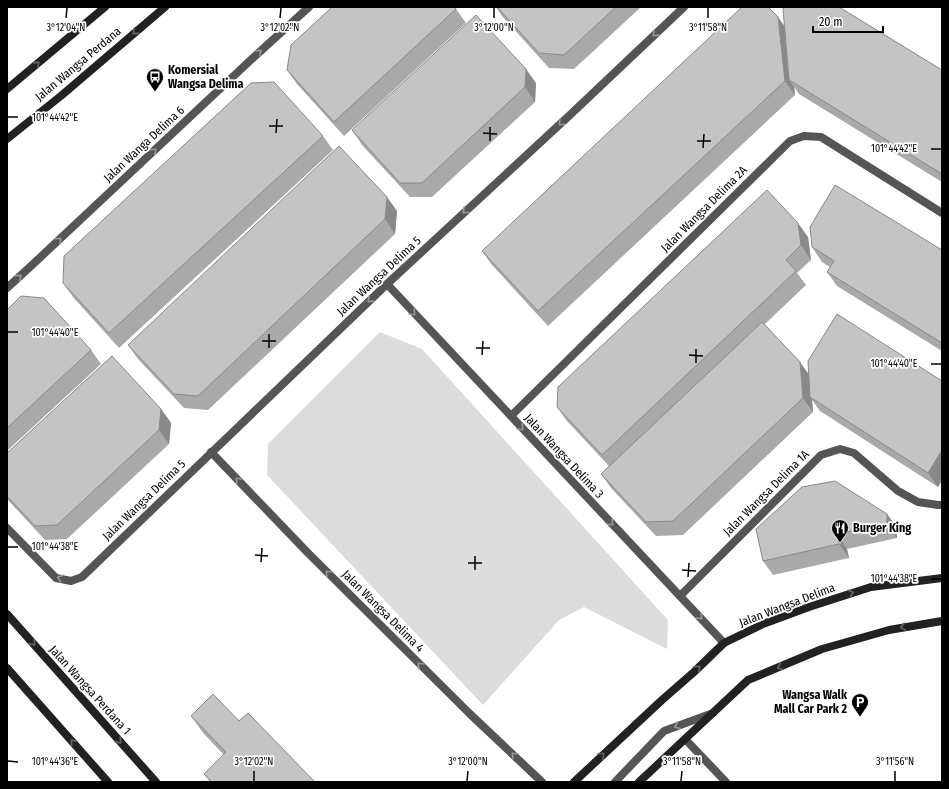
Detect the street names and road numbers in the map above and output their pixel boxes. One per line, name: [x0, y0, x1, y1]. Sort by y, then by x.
street label: Jalan Wangsa Perdana: [32, 24, 124, 104]
street label: Jalan Wanga Delima 6: [101, 103, 187, 185]
street label: Jalan Wangsa Delima 2A: [658, 163, 750, 255]
street label: Jalan Wangsa Delima 5: [334, 233, 424, 319]
street label: Jalan Wangsa Delima 3: [521, 411, 607, 501]
street label: Jalan Wangsa Delima 1A: [720, 447, 812, 539]
street label: Jalan Wangsa Delima 5: [100, 456, 189, 543]
street label: Jalan Wangsa Delima 4: [339, 567, 427, 655]
street label: Jalan Wangsa Delima: [737, 580, 837, 630]
street label: Jalan Wangsa Perdana 1: [46, 643, 134, 737]

